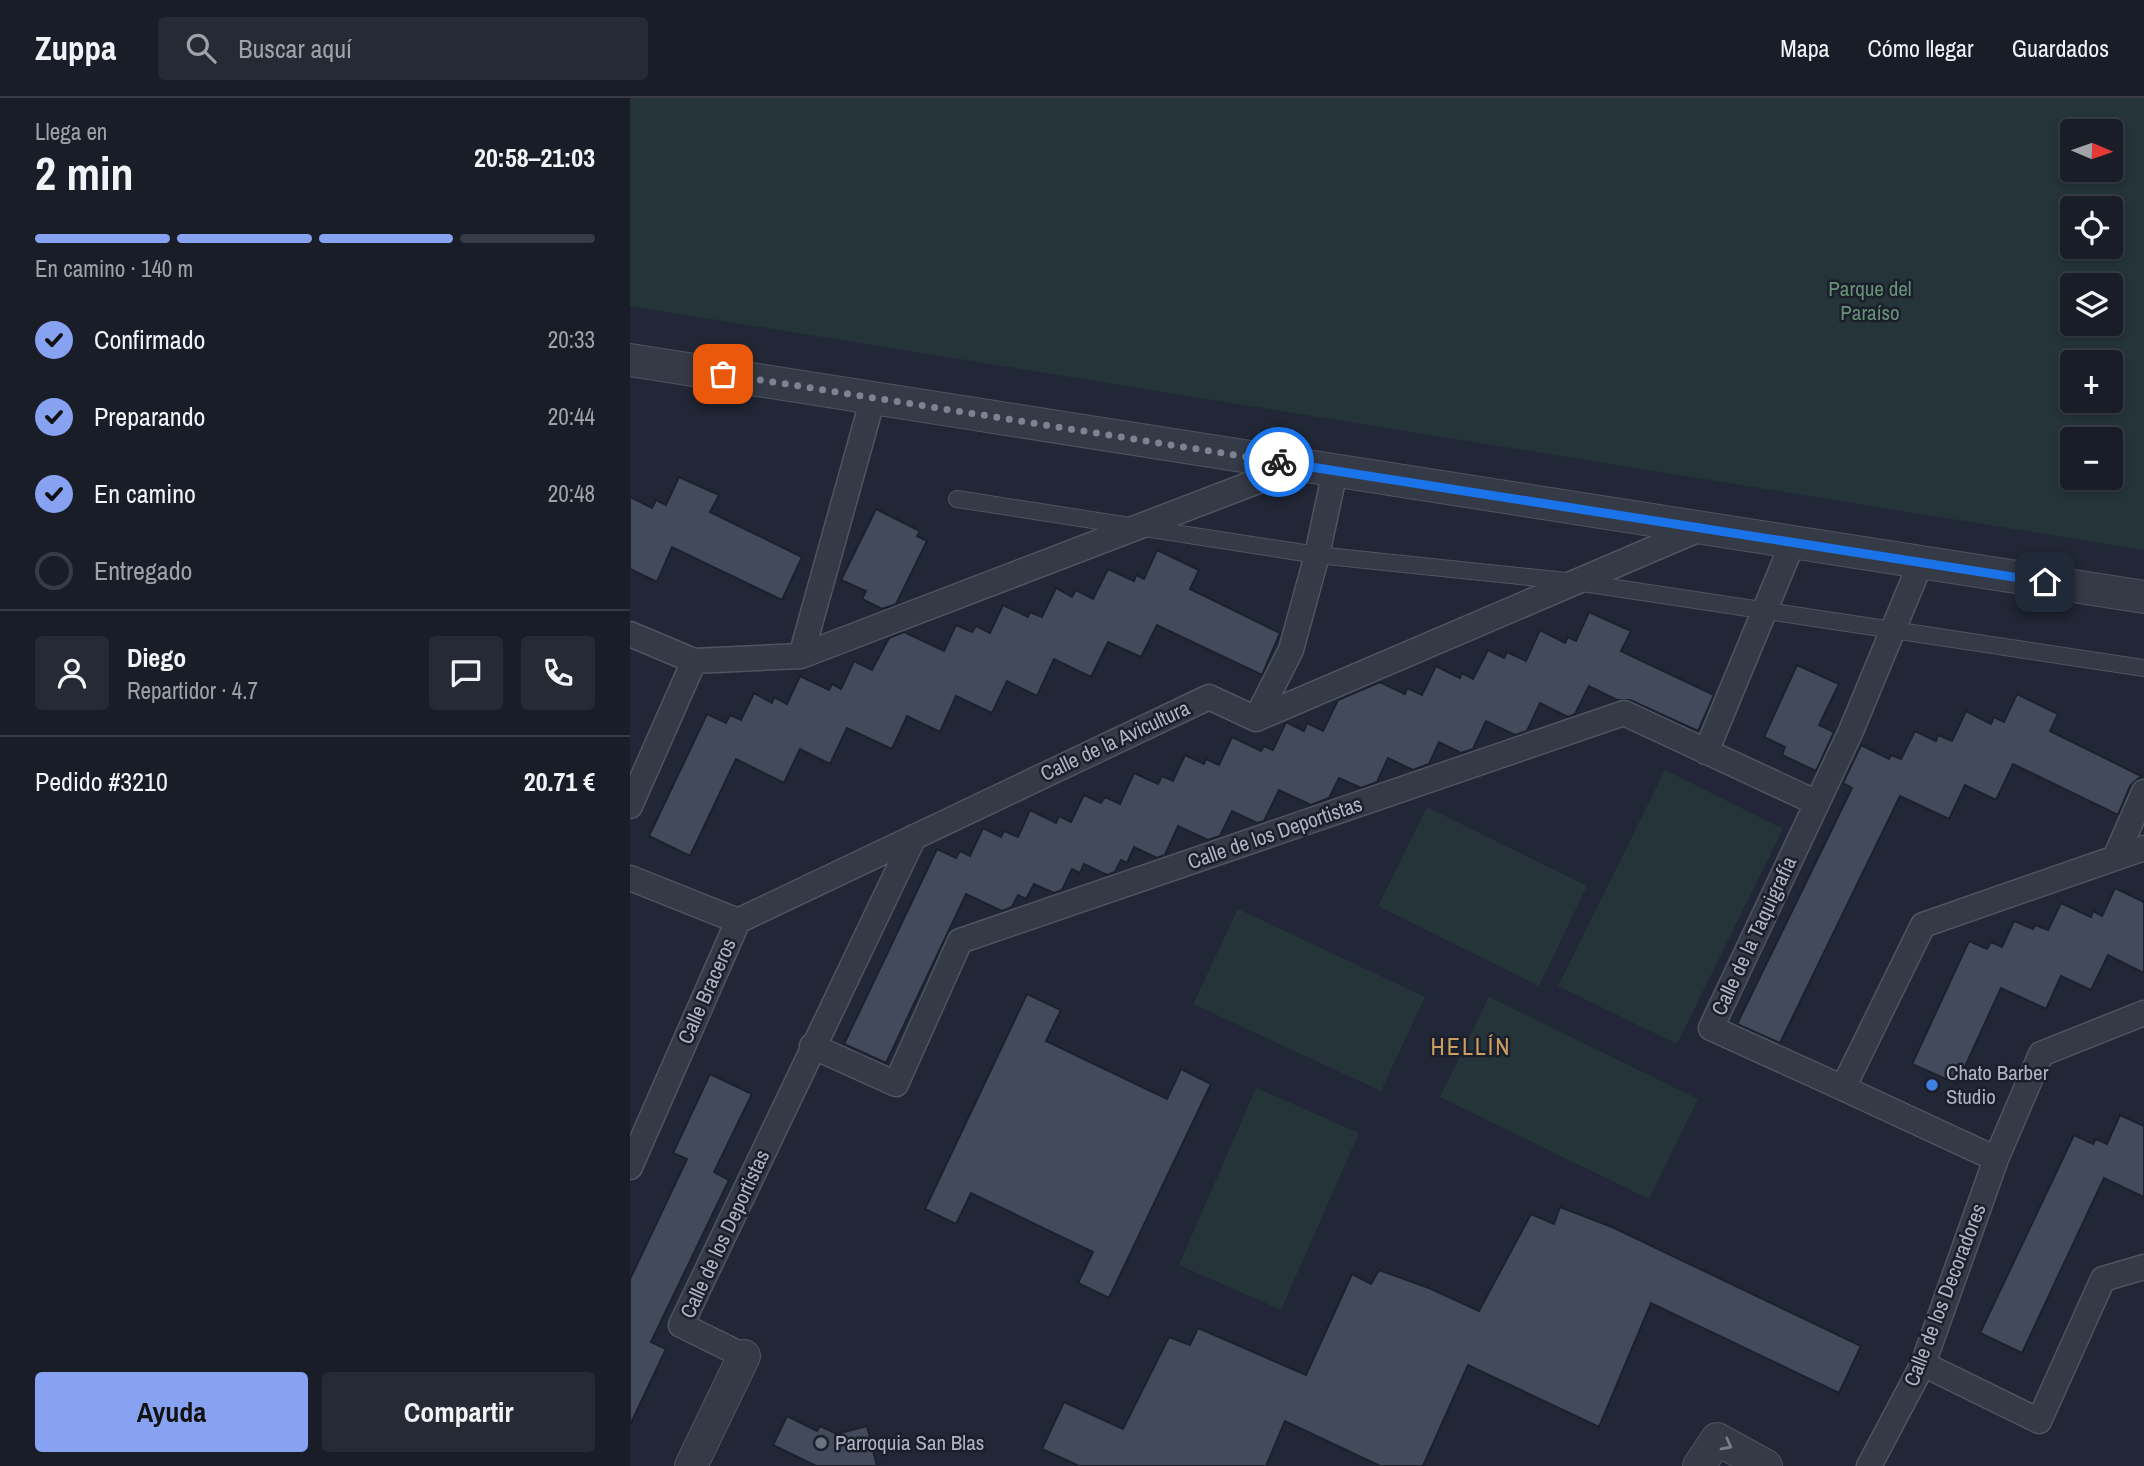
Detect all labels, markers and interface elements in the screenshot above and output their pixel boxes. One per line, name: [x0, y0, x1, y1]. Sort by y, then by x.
search box: [158, 17, 648, 80]
text: Zuppa: [35, 26, 116, 70]
icon: search: [182, 29, 220, 67]
text: Buscar aquí: [238, 31, 352, 66]
text: Mapa: [1780, 32, 1830, 64]
text: Cómo llegar: [1868, 32, 1974, 64]
text: Guardados: [2012, 32, 2109, 64]
text: Llega en: [35, 116, 107, 147]
north arrow: [2060, 119, 2123, 182]
map controls: [2060, 119, 2123, 490]
text: 20:58–21:03: [474, 140, 595, 175]
text: 2 min: [35, 142, 134, 204]
button: locate: [2060, 196, 2123, 259]
text: En camino · 140 m: [35, 253, 193, 284]
button: layers: [2060, 273, 2123, 336]
park label: Parque del Paraíso: [1828, 274, 1912, 327]
icon: check: [35, 321, 73, 359]
text: Confirmado: [94, 322, 205, 357]
text: 20:33: [548, 324, 595, 355]
pin: [693, 344, 753, 404]
button: +: [2060, 350, 2123, 413]
icon: bag: [704, 355, 742, 393]
icon: check: [35, 398, 73, 436]
text: Preparando: [94, 399, 205, 434]
text: 20:44: [548, 401, 595, 432]
courier: [1244, 427, 1314, 497]
button: −: [2060, 427, 2123, 490]
icon: bike: [1260, 443, 1298, 481]
icon: check: [35, 475, 73, 513]
text: En camino: [94, 476, 196, 511]
text: 20:48: [548, 478, 595, 509]
pin: [2015, 552, 2075, 612]
text: Entregado: [94, 553, 192, 588]
icon: home: [2026, 563, 2064, 601]
button: person: [35, 636, 109, 710]
button: chat: [429, 636, 503, 710]
button: phone: [521, 636, 595, 710]
text: Diego: [127, 640, 186, 675]
text: Repartidor · 4.7: [127, 675, 258, 706]
street label: Calle de la Avicultura: [1035, 693, 1194, 788]
text: Pedido #3210: [35, 764, 168, 799]
text: 20.71 €: [524, 764, 595, 799]
street label: Calle de los Deportistas: [1184, 789, 1366, 876]
street label: Calle de la Taquigrafía: [1704, 851, 1803, 1020]
street label: Calle Braceros: [670, 933, 743, 1048]
district label: HELLÍN: [1431, 1030, 1511, 1062]
place label: Chato Barber Studio: [1946, 1058, 2049, 1111]
marker: Chato Barber Studio: [1924, 1077, 1940, 1093]
street label: Calle de los Deportistas: [673, 1145, 776, 1323]
street label: Calle de los Decoradores: [1896, 1199, 1993, 1390]
button: Ayuda: [35, 1372, 308, 1452]
button: Compartir: [322, 1372, 595, 1452]
place label: Parroquia San Blas: [835, 1428, 984, 1457]
marker: Parroquia San Blas: [813, 1435, 829, 1451]
one-way arrow: [1720, 1437, 1733, 1450]

